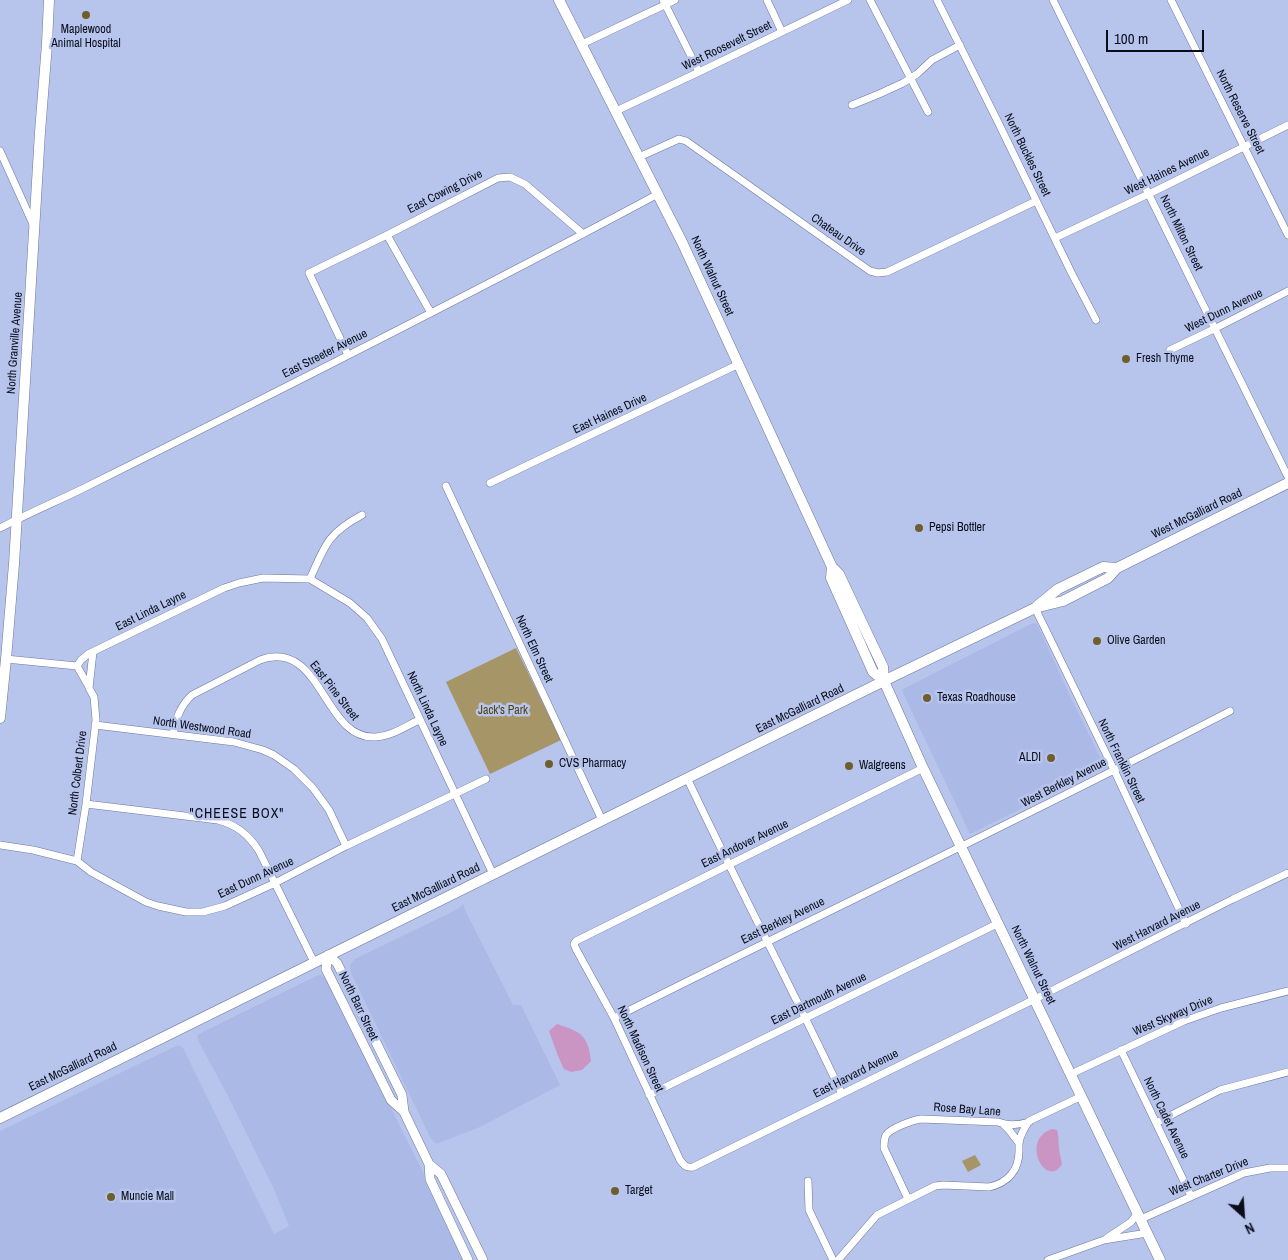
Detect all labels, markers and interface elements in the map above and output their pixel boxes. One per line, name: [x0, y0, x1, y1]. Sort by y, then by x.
marker: Maplewood Animal Hospital: [80, 9, 92, 21]
street label: West Roosevelt Street: [680, 18, 774, 74]
scale bar: [1108, 20, 1206, 52]
place label: Maplewood Animal Hospital: [51, 23, 121, 51]
text: 100 m: [1114, 28, 1148, 49]
street label: North Reserve Street: [1213, 68, 1267, 156]
street label: North Buckles Street: [1001, 111, 1053, 199]
street label: West Haines Avenue: [1122, 145, 1212, 199]
street label: East Cowing Drive: [405, 167, 485, 217]
street label: North Milton Street: [1156, 193, 1206, 273]
street label: Chateau Drive: [808, 211, 868, 259]
street label: North Walnut Street: [687, 234, 737, 318]
street label: West Dunn Avenue: [1183, 286, 1265, 336]
street label: North Granville Avenue: [4, 292, 26, 394]
street label: East Streeter Avenue: [280, 326, 370, 382]
place label: Fresh Thyme: [1136, 352, 1194, 366]
marker: Fresh Thyme: [1120, 353, 1132, 365]
street label: East Haines Drive: [571, 391, 649, 437]
street label: West McGalliard Road: [1149, 486, 1245, 542]
place label: Pepsi Bottler: [929, 521, 985, 535]
marker: Pepsi Bottler: [913, 522, 925, 534]
street label: East Linda Layne: [113, 588, 189, 634]
street label: North Elm Street: [512, 613, 556, 685]
place label: Olive Garden: [1107, 634, 1166, 648]
marker: Olive Garden: [1091, 635, 1103, 647]
street label: East Pine Street: [306, 658, 362, 724]
street label: North Linda Layne: [403, 669, 451, 749]
street label: East McGalliard Road: [754, 681, 846, 737]
place label: Texas Roadhouse: [937, 691, 1016, 705]
marker: Texas Roadhouse: [921, 692, 933, 704]
park label: Jack's Park: [478, 704, 528, 718]
street label: North Westwood Road: [152, 714, 252, 742]
street label: North Franklin Street: [1095, 717, 1147, 805]
street label: North Colbert Drive: [66, 730, 90, 816]
place label: ALDI: [1019, 751, 1041, 765]
marker: ALDI: [1045, 752, 1057, 764]
street label: West Berkley Avenue: [1019, 755, 1109, 811]
place label: CVS Pharmacy: [559, 757, 626, 771]
marker: CVS Pharmacy: [543, 758, 555, 770]
place label: Walgreens: [859, 759, 906, 773]
marker: Walgreens: [843, 760, 855, 772]
district label: "CHEESE BOX": [188, 806, 286, 822]
street label: East Andover Avenue: [699, 817, 791, 871]
street label: East Dunn Avenue: [216, 854, 296, 902]
street label: East McGalliard Road: [390, 860, 482, 916]
street label: East Berkley Avenue: [739, 895, 827, 947]
street label: West Harvard Avenue: [1111, 898, 1203, 954]
street label: North Walnut Street: [1008, 923, 1058, 1007]
street label: North Barr Street: [335, 969, 381, 1043]
street label: East Dartmouth Avenue: [769, 970, 869, 1028]
street label: West Skyway Drive: [1131, 993, 1215, 1039]
street label: North Madison Street: [614, 1004, 666, 1094]
street label: East McGalliard Road: [27, 1039, 119, 1095]
street label: East Harvard Avenue: [811, 1046, 901, 1102]
street label: North Cadet Avenue: [1140, 1075, 1192, 1161]
street label: Rose Bay Lane: [933, 1100, 1001, 1120]
street label: West Charter Drive: [1167, 1155, 1251, 1199]
place label: Target: [625, 1184, 653, 1198]
marker: Target: [609, 1185, 621, 1197]
place label: Muncie Mall: [121, 1190, 174, 1204]
north arrow: [1218, 1190, 1268, 1240]
marker: Muncie Mall: [105, 1191, 117, 1203]
text: N: [1242, 1219, 1257, 1238]

